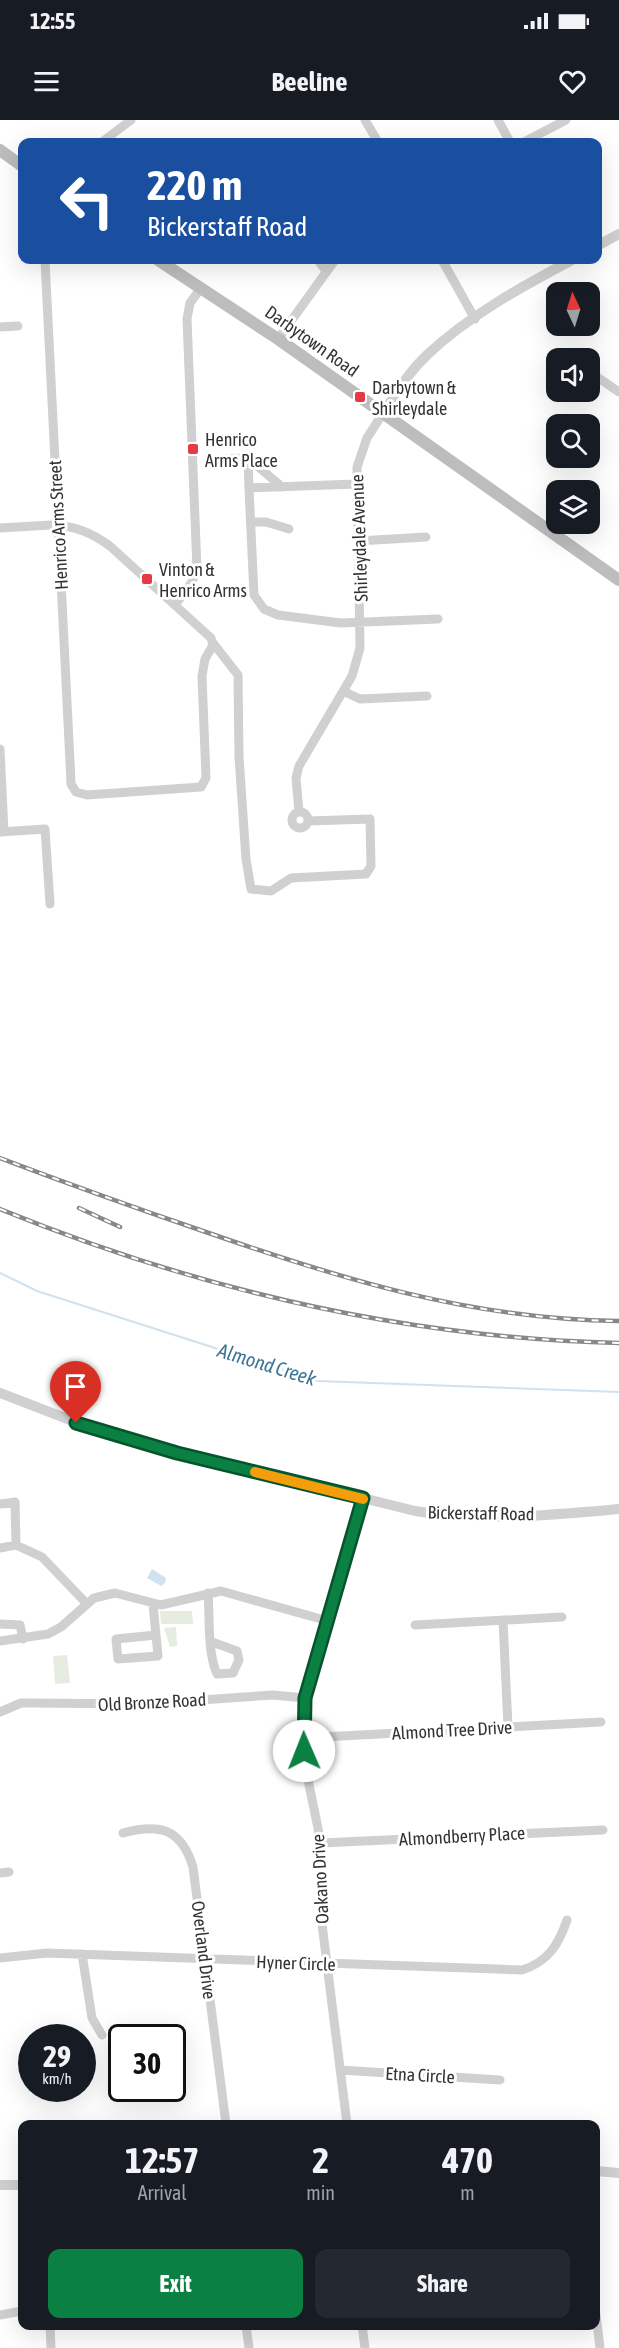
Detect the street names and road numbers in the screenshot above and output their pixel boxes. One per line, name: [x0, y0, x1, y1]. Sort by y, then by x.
street label: Darbytown Road: [261, 301, 363, 381]
street label: Henrico Arms Street: [44, 460, 72, 590]
street label: Shirleydale Avenue: [346, 474, 372, 602]
street label: Bickerstaff Road: [427, 1502, 535, 1524]
street label: Old Bronze Road: [97, 1689, 207, 1715]
street label: Almond Tree Drive: [391, 1716, 513, 1744]
street label: Almondberry Place: [398, 1822, 526, 1850]
street label: Oakano Drive: [307, 1834, 333, 1924]
street label: Overland Drive: [188, 1900, 220, 2000]
street label: Hyner Circle: [256, 1951, 336, 1975]
street label: Etna Circle: [385, 2063, 455, 2087]

